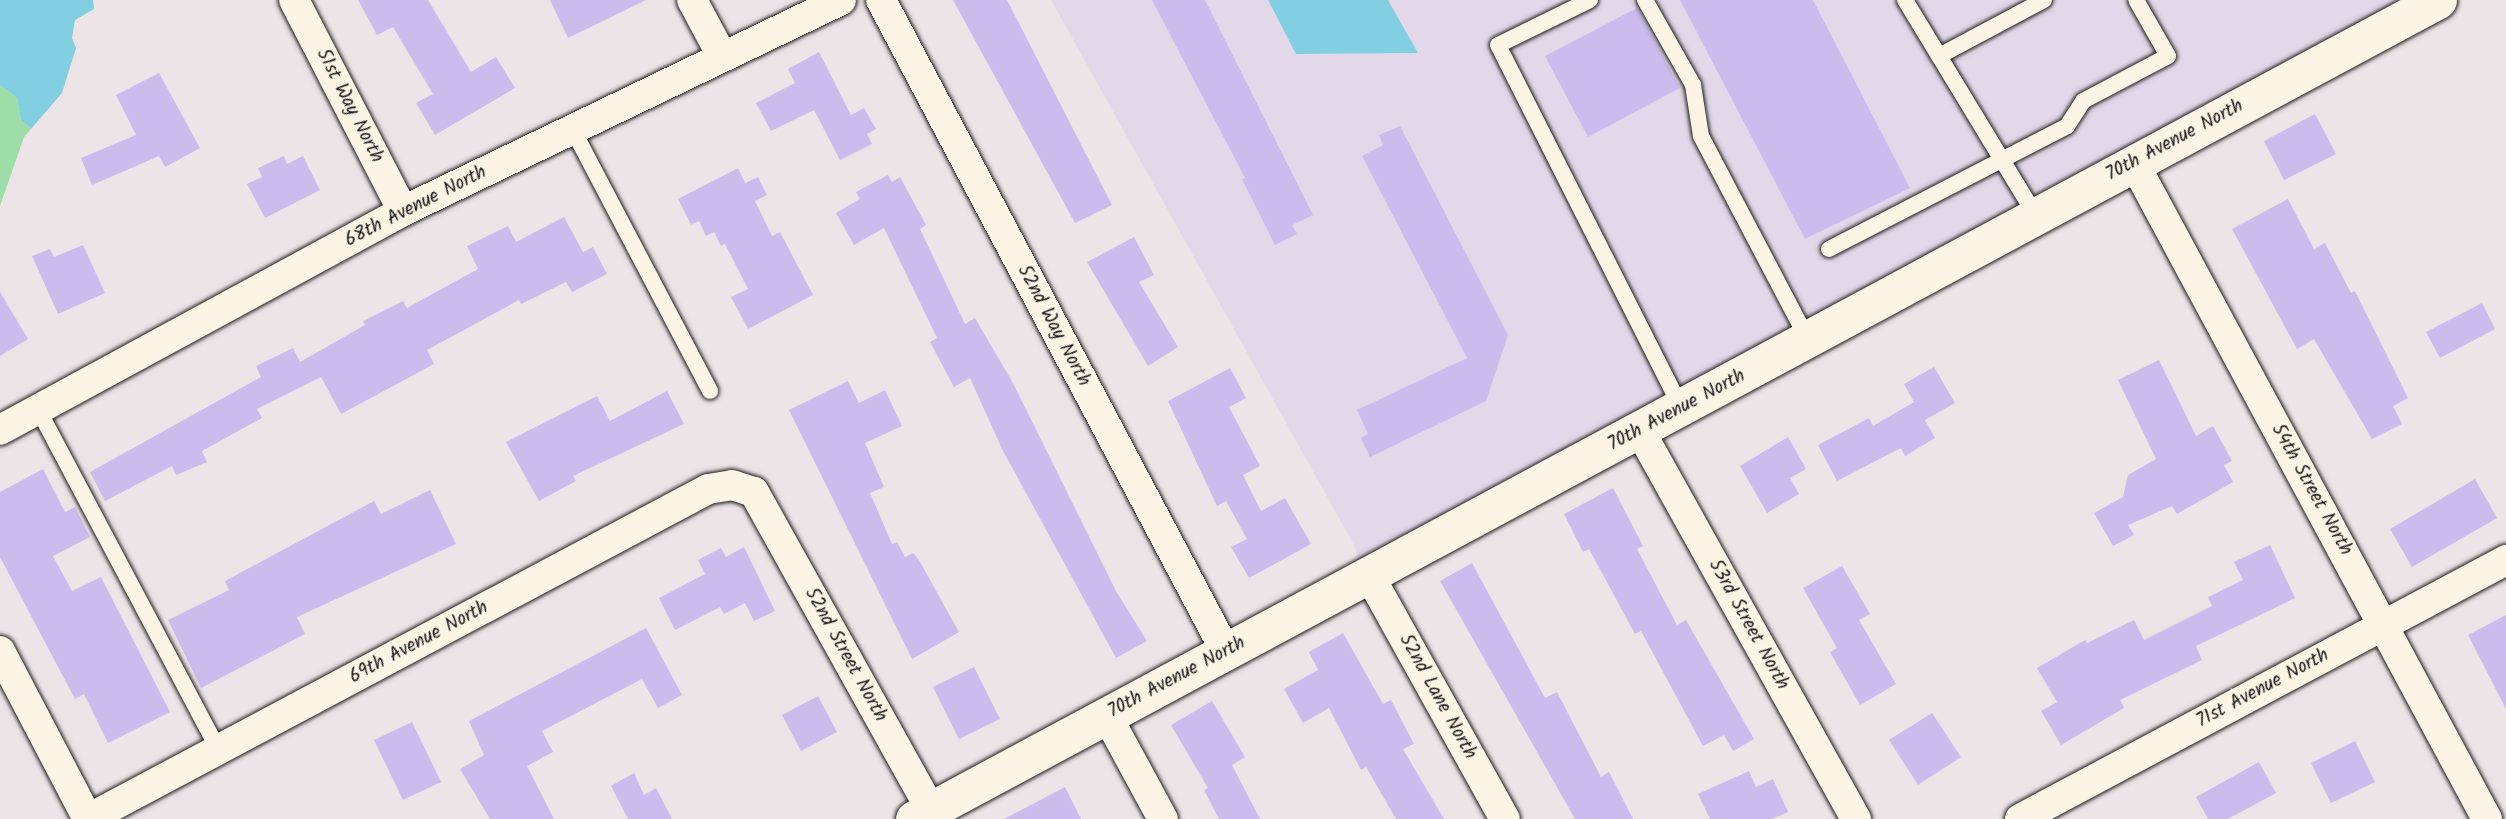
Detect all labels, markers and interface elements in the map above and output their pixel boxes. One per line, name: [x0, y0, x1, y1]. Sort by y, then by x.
street label: 51st Way North: [311, 45, 387, 167]
street label: 70th Avenue North: [2102, 95, 2248, 187]
street label: 68th Avenue North: [341, 161, 491, 253]
street label: 52nd Way North: [1011, 261, 1095, 391]
street label: 70th Avenue North: [1604, 365, 1750, 457]
street label: 54th Street North: [2265, 420, 2357, 560]
street label: 53rd Street North: [1703, 556, 1793, 694]
street label: 52nd Street North: [799, 584, 891, 726]
street label: 69th Avenue North: [346, 597, 492, 689]
street label: 52nd Lane North: [1393, 631, 1481, 763]
street label: 70th Avenue North: [1104, 632, 1250, 724]
street label: 71st Avenue North: [2193, 645, 2333, 733]

